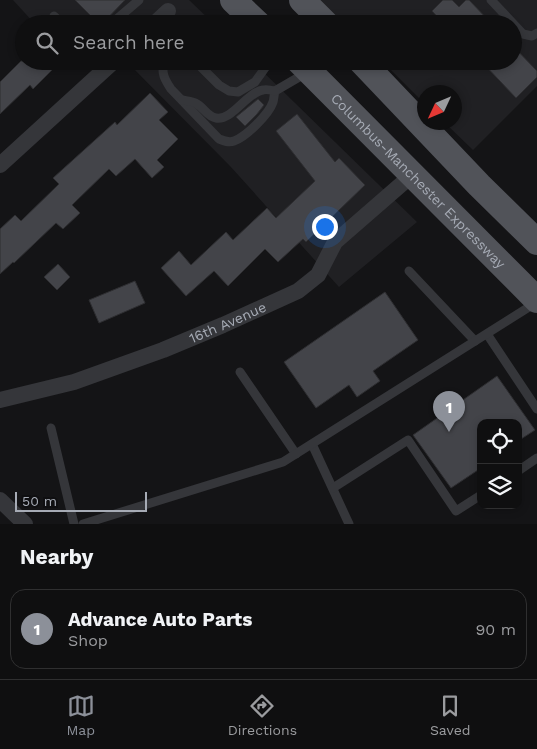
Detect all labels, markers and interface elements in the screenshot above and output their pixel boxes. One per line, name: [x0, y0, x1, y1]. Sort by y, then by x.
search box: [15, 15, 522, 70]
icon: search: [33, 29, 61, 57]
text: Search here: [73, 31, 184, 54]
north arrow: [417, 85, 462, 130]
street label: Columbus-Manchester Expressway: [328, 90, 509, 272]
your location: [312, 214, 338, 240]
street label: 16th Avenue: [187, 299, 269, 346]
pin: 1: [433, 391, 465, 432]
map controls: [477, 419, 522, 509]
button: locate: [477, 419, 522, 464]
button: layers: [477, 464, 522, 509]
scale bar: [15, 489, 148, 512]
text: 50 m: [22, 493, 57, 509]
text: Nearby: [20, 544, 93, 569]
text: Advance Auto Parts: [68, 608, 252, 631]
text: 1: [34, 620, 40, 639]
text: 90 m: [475, 620, 516, 639]
text: Shop: [68, 631, 108, 650]
tab: Map: [66, 692, 95, 738]
tab: Directions: [228, 692, 297, 738]
tab: Saved: [430, 692, 471, 738]

